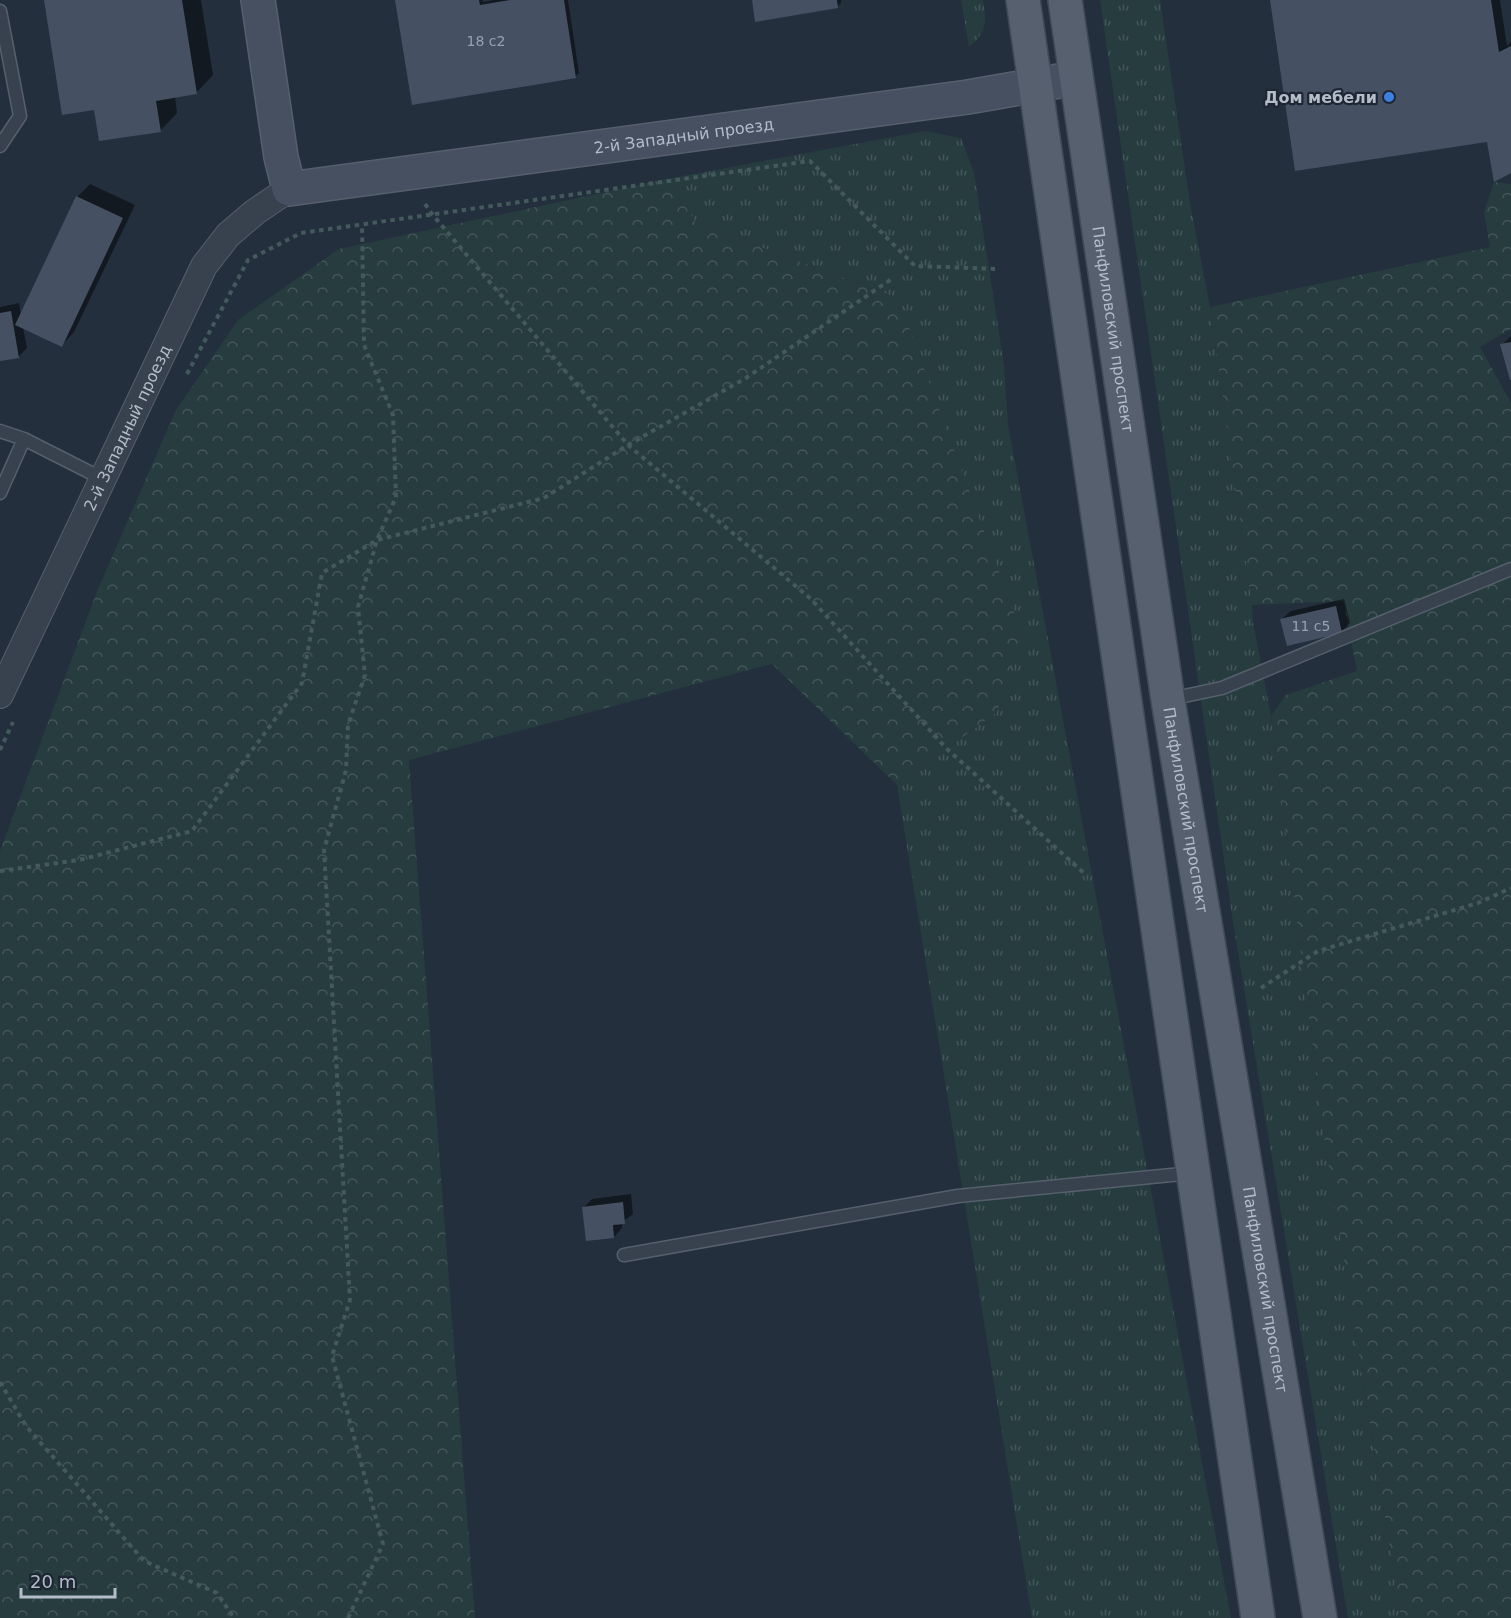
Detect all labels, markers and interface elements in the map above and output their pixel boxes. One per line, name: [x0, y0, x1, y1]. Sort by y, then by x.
house number: 18 с2: [467, 33, 505, 49]
place label: Дом мебели: [1264, 88, 1377, 107]
marker: Дом мебели: [1382, 90, 1396, 104]
street label: 2-й Западный проезд: [593, 114, 775, 157]
street label: Панфиловский проспект: [1089, 225, 1138, 434]
street label: 2-й Западный проезд: [80, 342, 175, 514]
house number: 11 с5: [1292, 618, 1330, 634]
street label: Панфиловский проспект: [1160, 705, 1213, 915]
street label: Панфиловский проспект: [1239, 1185, 1292, 1394]
scale bar: [21, 1561, 116, 1599]
text: 20 m: [30, 1571, 76, 1592]

